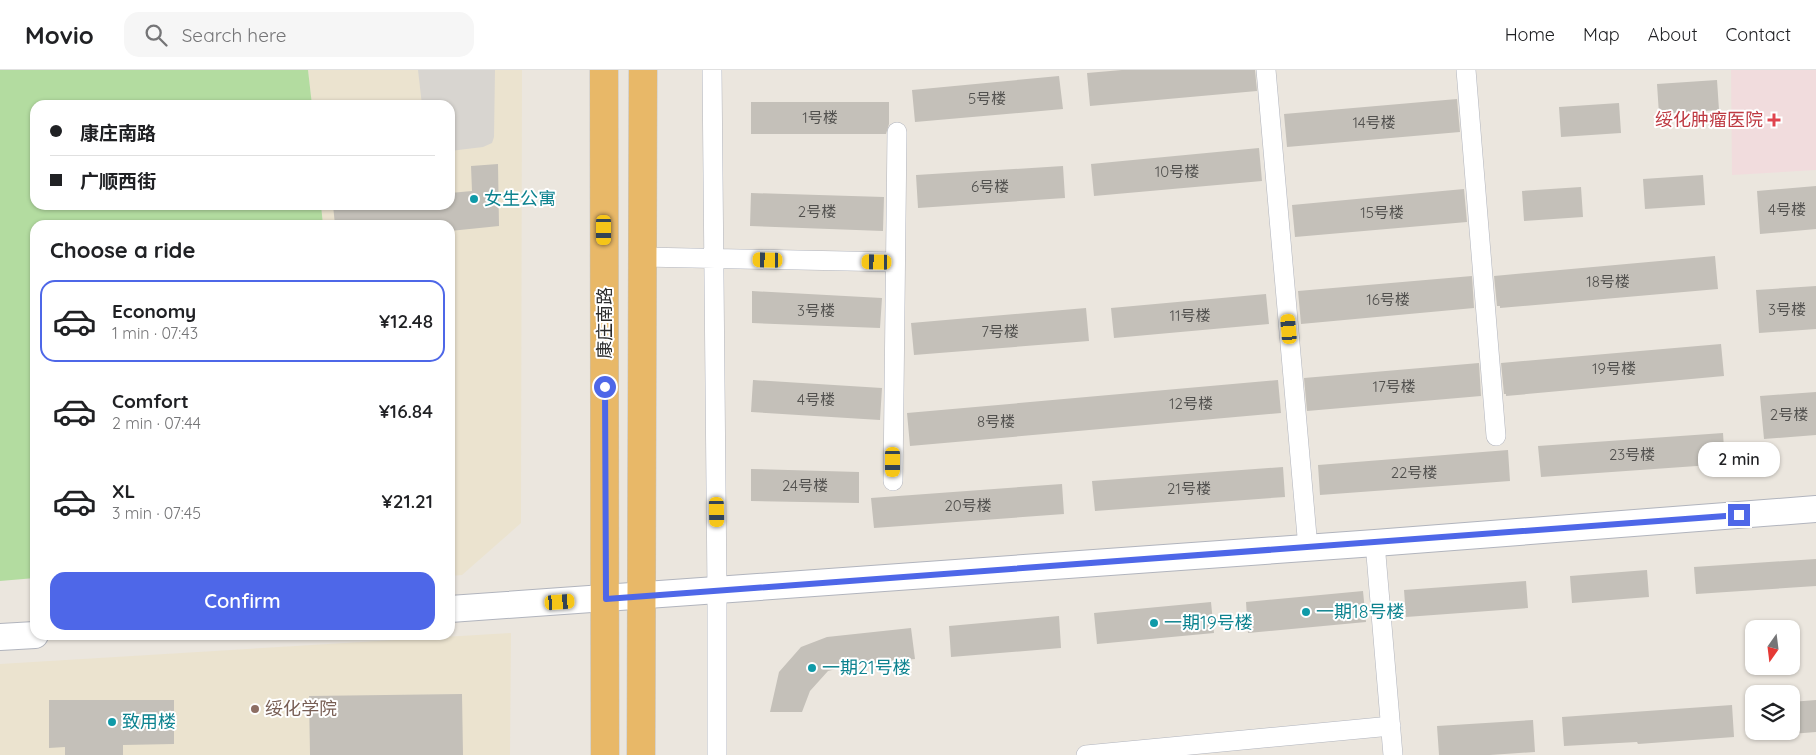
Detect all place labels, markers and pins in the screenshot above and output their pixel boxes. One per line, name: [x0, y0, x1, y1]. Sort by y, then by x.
place label: 绥化肿瘤医院: [1655, 108, 1763, 131]
marker: 绥化肿瘤医院: [1767, 113, 1781, 127]
place label: 女生公寓: [484, 187, 556, 210]
marker: 女生公寓: [468, 193, 480, 205]
place label: 一期18号楼: [1316, 600, 1404, 623]
marker: 一期18号楼: [1300, 606, 1312, 618]
place label: 一期19号楼: [1164, 611, 1253, 634]
marker: 一期19号楼: [1148, 617, 1160, 629]
place label: 一期21号楼: [822, 656, 911, 679]
marker: 一期21号楼: [806, 662, 818, 674]
place label: 绥化学院: [265, 697, 337, 720]
marker: 绥化学院: [249, 703, 261, 715]
place label: 致用楼: [122, 710, 176, 733]
marker: 致用楼: [106, 716, 118, 728]

